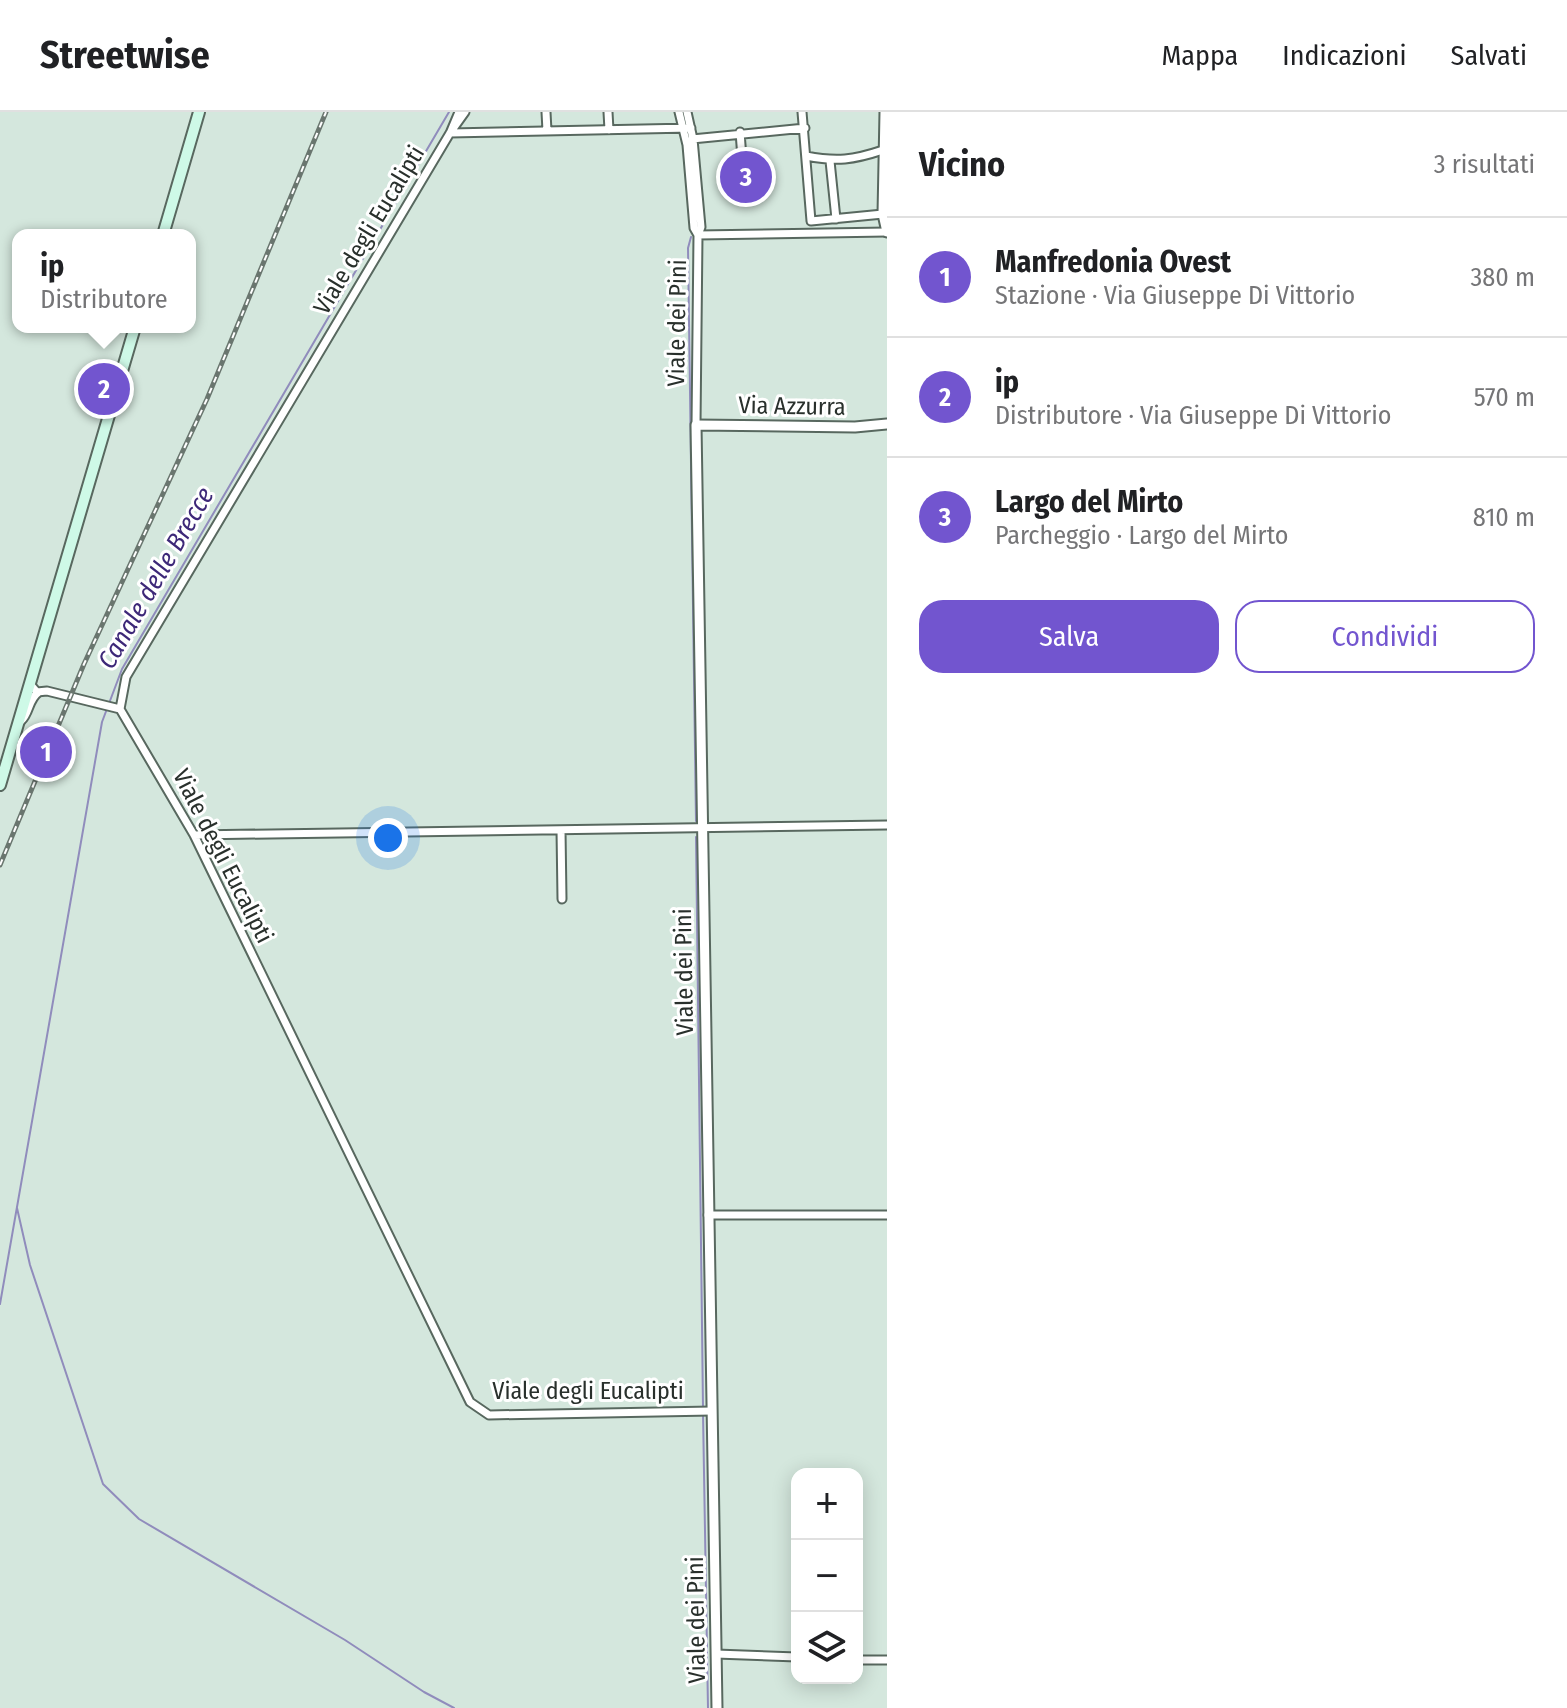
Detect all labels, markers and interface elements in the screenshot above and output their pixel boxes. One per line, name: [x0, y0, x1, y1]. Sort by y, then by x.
text: Streetwise: [40, 32, 210, 78]
text: Mappa: [1161, 39, 1238, 72]
text: Indicazioni: [1282, 39, 1407, 72]
text: Salvati: [1451, 39, 1527, 72]
street label: Viale degli Eucalipti: [308, 141, 430, 319]
text: Vicino: [919, 144, 1005, 185]
pin: 3: [720, 147, 772, 207]
text: 3 risultati: [1434, 149, 1535, 180]
popup: [12, 229, 196, 333]
text: Manfredonia Ovest: [995, 244, 1231, 280]
text: ip: [40, 248, 64, 284]
street label: Viale dei Pini: [662, 259, 692, 387]
text: 1: [940, 262, 951, 293]
text: 380 m: [1471, 262, 1535, 293]
text: Stazione · Via Giuseppe Di Vittorio: [995, 280, 1355, 311]
text: Distributore: [40, 284, 168, 315]
pin: 2: [78, 359, 130, 419]
text: ip: [995, 364, 1019, 400]
text: 2: [939, 382, 951, 413]
text: 570 m: [1474, 382, 1535, 413]
street label: Via Azzurra: [738, 391, 846, 421]
text: Distributore · Via Giuseppe Di Vittorio: [995, 400, 1391, 431]
water label: Canale delle Brecce: [91, 482, 221, 674]
text: Largo del Mirto: [995, 484, 1183, 520]
text: 3: [939, 502, 951, 533]
text: 810 m: [1473, 502, 1535, 533]
text: Parcheggio · Largo del Mirto: [995, 520, 1288, 551]
button: Salva: [919, 600, 1219, 673]
button: Condividi: [1235, 600, 1535, 673]
pin: 1: [20, 722, 72, 782]
street label: Viale degli Eucalipti: [167, 764, 279, 948]
your location: [368, 818, 408, 858]
street label: Viale dei Pini: [669, 908, 699, 1036]
street label: Viale degli Eucalipti: [492, 1377, 684, 1405]
map controls: [791, 1468, 863, 1684]
button: +: [791, 1468, 863, 1540]
button: −: [791, 1540, 863, 1612]
street label: Viale dei Pini: [681, 1556, 711, 1684]
button: layers: [791, 1612, 863, 1684]

